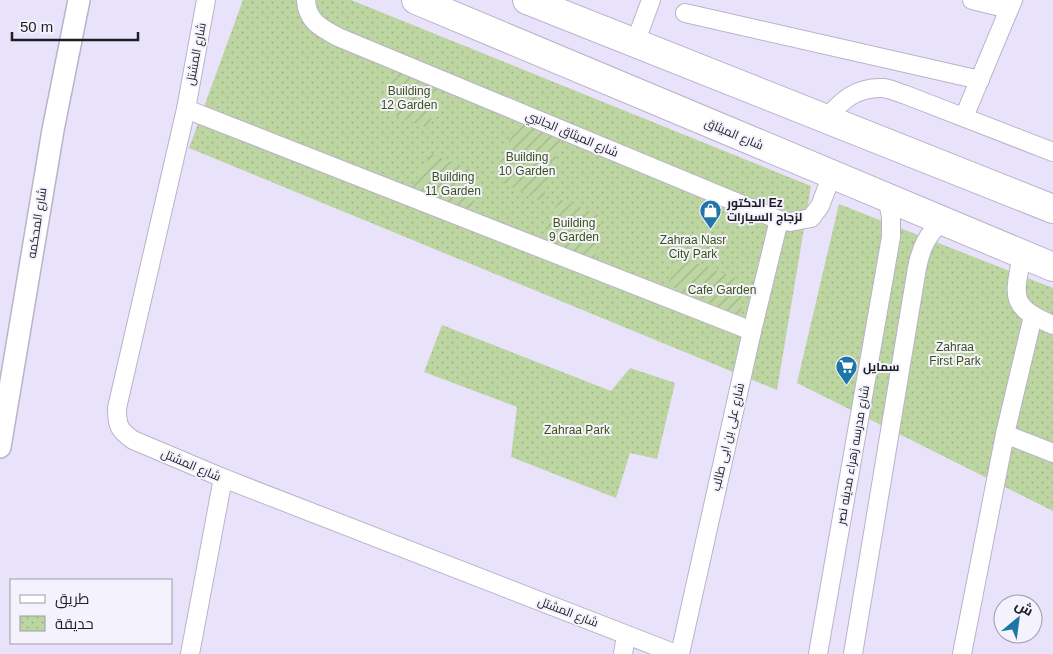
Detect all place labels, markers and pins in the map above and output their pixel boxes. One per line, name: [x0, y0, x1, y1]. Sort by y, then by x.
place label: الدكتور Ez لزجاج السيارات: [726, 196, 802, 226]
shop icon: الدكتور Ez لزجاج السيارات: [699, 198, 723, 229]
supermarket icon: سمايل: [835, 355, 859, 386]
place label: سمايل: [863, 360, 900, 375]

